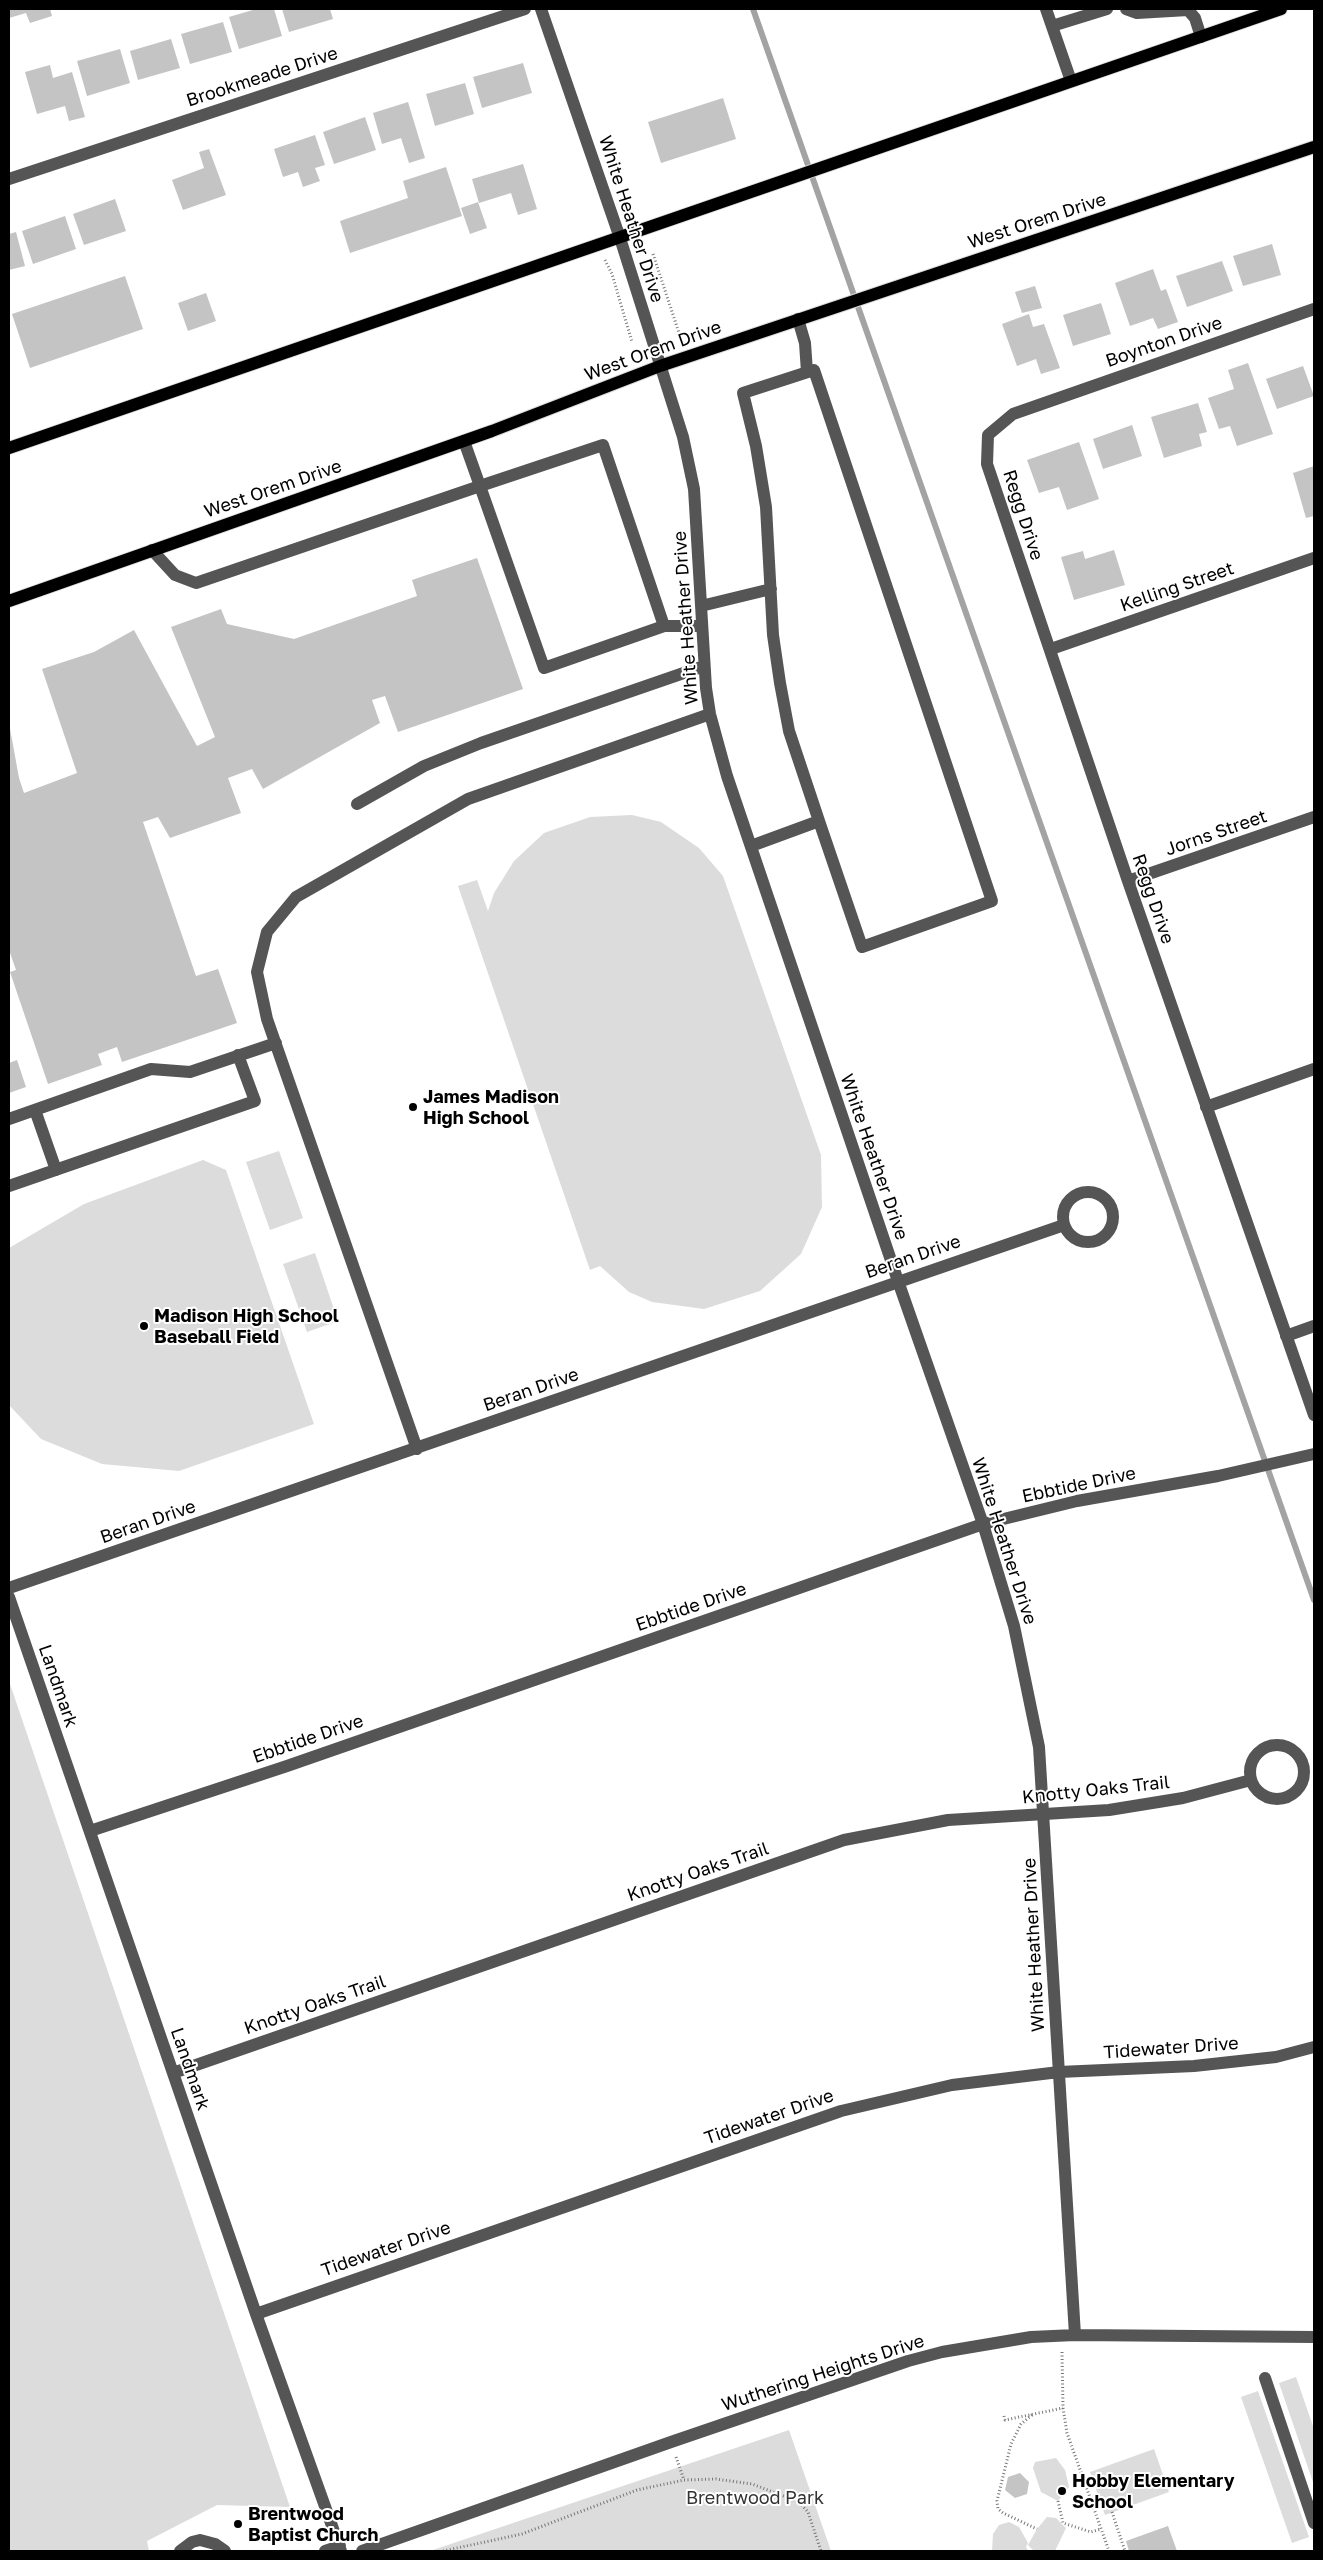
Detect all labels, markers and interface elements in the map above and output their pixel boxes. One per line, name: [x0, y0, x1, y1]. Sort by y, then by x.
street label: Brookmeade Drive: [184, 42, 340, 112]
street label: White Heather Drive: [594, 133, 668, 305]
street label: West Orem Drive: [965, 188, 1109, 254]
street label: Boynton Drive: [1103, 312, 1225, 372]
street label: West Orem Drive: [582, 316, 724, 386]
street label: West Orem Drive: [201, 455, 345, 523]
street label: Regg Drive: [998, 467, 1048, 563]
street label: White Heather Drive: [669, 530, 703, 706]
street label: Kelling Street: [1117, 557, 1237, 617]
street label: Jorns Street: [1162, 806, 1270, 860]
street label: Regg Drive: [1128, 851, 1178, 947]
street label: White Heather Drive: [835, 1071, 913, 1243]
place label: James Madison High School: [423, 1086, 559, 1128]
marker: James Madison High School: [407, 1101, 419, 1113]
street label: Beran Drive: [862, 1231, 964, 1283]
place label: Madison High School Baseball Field: [154, 1305, 339, 1348]
marker: Madison High School Baseball Field: [138, 1320, 150, 1332]
street label: Beran Drive: [480, 1364, 582, 1416]
street label: White Heather Drive: [967, 1455, 1041, 1627]
street label: Ebbtide Drive: [1020, 1462, 1138, 1508]
street label: Beran Drive: [97, 1496, 199, 1548]
street label: Ebbtide Drive: [633, 1578, 749, 1636]
street label: Landmark: [34, 1642, 82, 1730]
street label: Ebbtide Drive: [250, 1710, 366, 1768]
street label: Knotty Oaks Trail: [1021, 1772, 1171, 1808]
street label: Knotty Oaks Trail: [624, 1838, 772, 1906]
street label: White Heather Drive: [1019, 1857, 1049, 2033]
street label: Knotty Oaks Trail: [241, 1971, 389, 2039]
street label: Landmark: [166, 2025, 214, 2113]
street label: Tidewater Drive: [1103, 2033, 1239, 2063]
street label: Tidewater Drive: [702, 2085, 836, 2149]
street label: Tidewater Drive: [319, 2217, 453, 2281]
street label: Wuthering Heights Drive: [719, 2330, 927, 2416]
place label: Hobby Elementary School: [1072, 2470, 1235, 2512]
marker: Hobby Elementary School: [1056, 2485, 1068, 2497]
park label: Brentwood Park: [686, 2487, 824, 2509]
place label: Brentwood Baptist Church: [248, 2503, 378, 2546]
marker: Brentwood Baptist Church: [232, 2518, 244, 2530]

